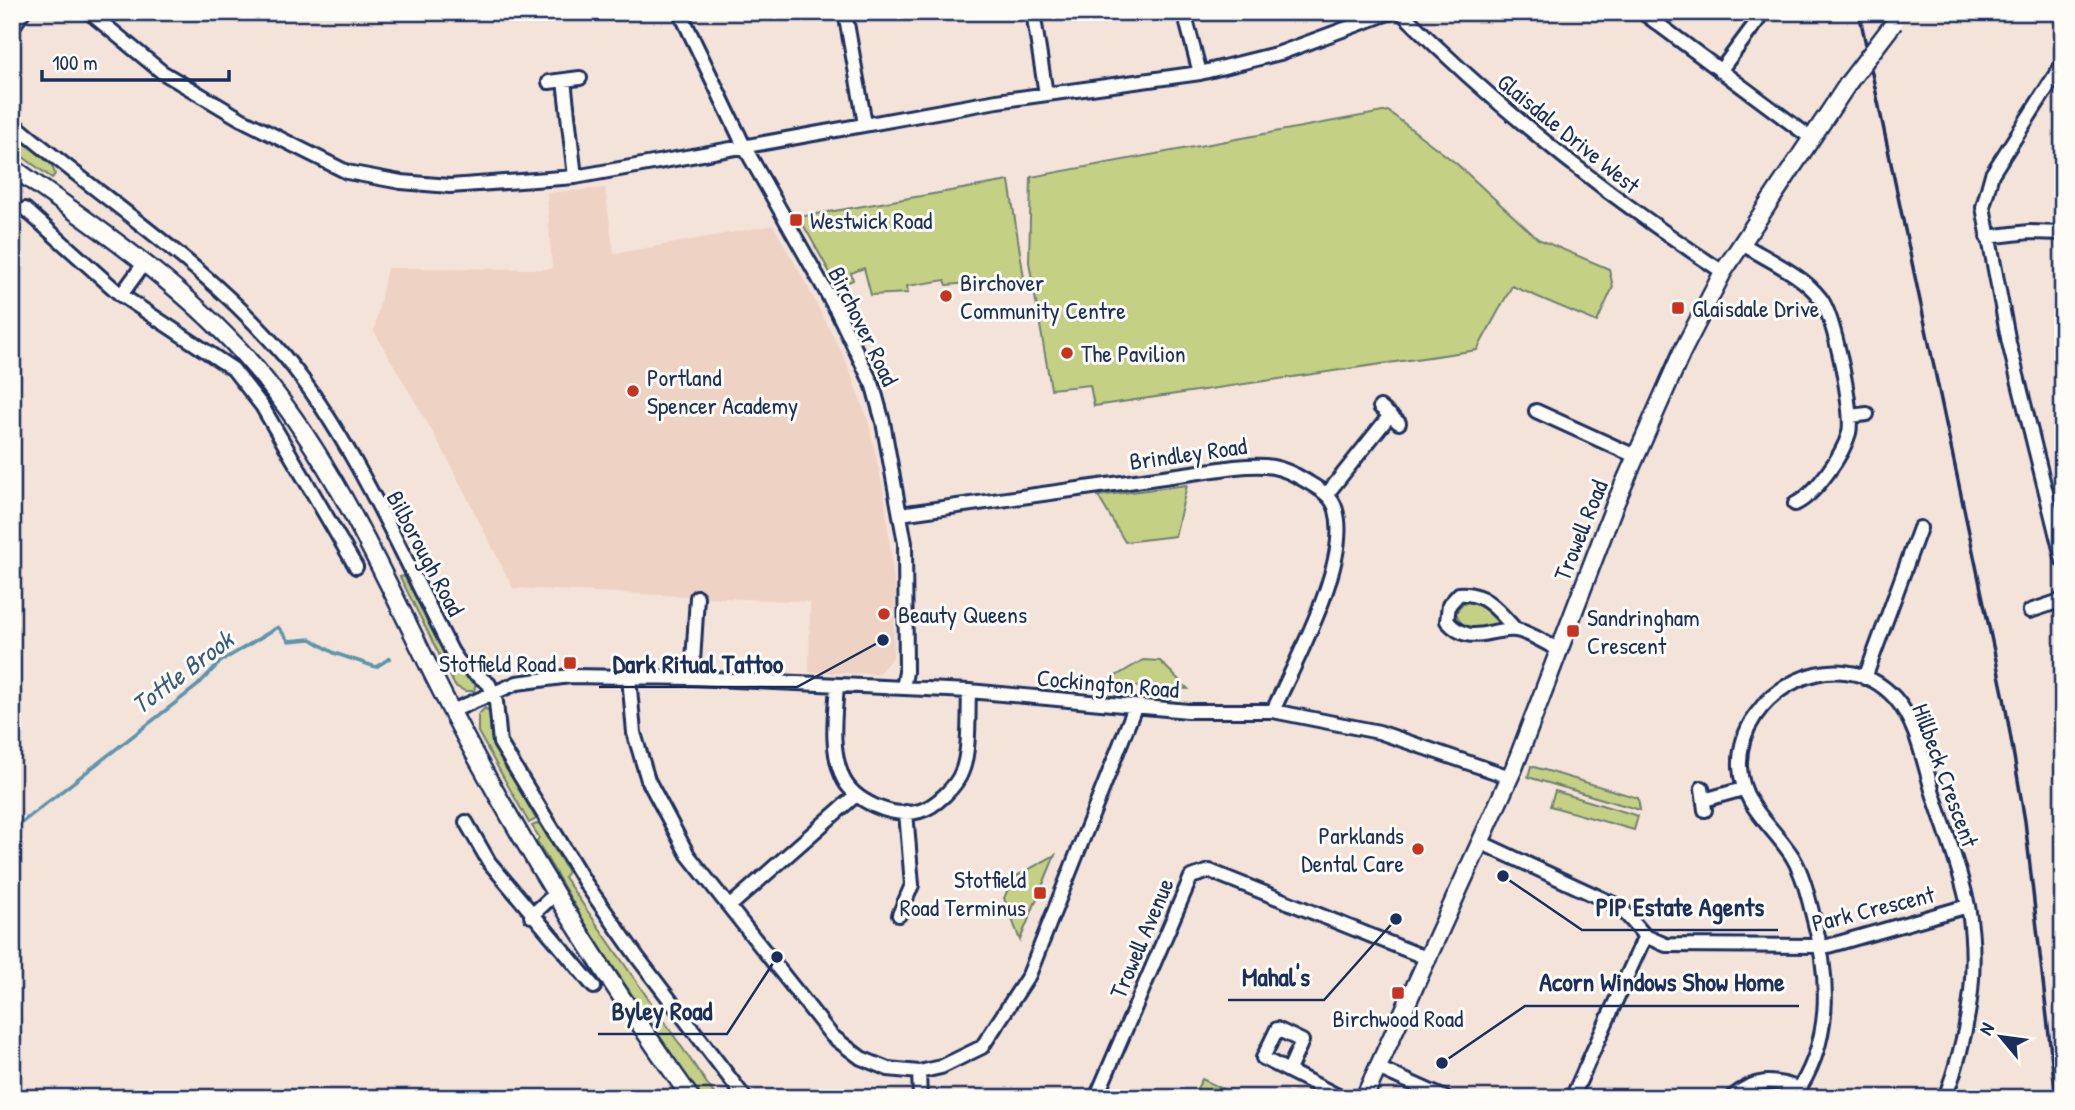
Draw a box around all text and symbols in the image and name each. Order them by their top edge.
scale bar [42,38,229,82]
text: 100 m [52,48,98,77]
street label: Glaisdale Drive West [1491,66,1648,201]
place label: Westwick Road [810,204,932,236]
marker: Westwick Road [788,212,804,228]
street label: Birchover Road [821,261,907,391]
place label: Birchover Community Centre [960,266,1126,326]
marker: Birchover Community Centre [938,288,954,304]
place label: Glaisdale Drive [1692,292,1820,324]
marker: Glaisdale Drive [1670,300,1686,316]
place label: The Pavilion [1081,337,1186,369]
marker: The Pavilion [1059,345,1075,361]
place label: Portland Spencer Academy [647,361,798,421]
marker: Portland Spencer Academy [625,383,641,399]
street label: Brindley Road [1127,429,1249,477]
street label: Trowell Road [1545,475,1615,585]
street label: Bilborough Road [380,485,472,621]
place label: Beauty Queens [898,598,1027,630]
place label: Sandringham Crescent [1587,601,1700,661]
marker: Beauty Queens [876,606,892,622]
water label: Tottle Brook [124,621,242,722]
marker: Sandringham Crescent [1565,623,1581,639]
callout: Dark Ritual Tattoo [599,640,797,687]
text: Dark Ritual Tattoo [613,646,784,681]
place label: Stotfield Road [439,647,556,679]
marker: Stotfield Road [562,655,578,671]
street label: Cockington Road [1036,661,1180,705]
street label: Hillbeck Crescent [1905,699,1987,852]
place label: Parklands Dental Care [1301,819,1404,879]
marker: Parklands Dental Care [1410,841,1426,857]
place label: Stotfield Road Terminus [900,863,1026,923]
street label: Trowell Avenue [1101,873,1181,1003]
street label: Park Crescent [1809,877,1938,939]
callout: PIP Estate Agents [1582,883,1778,930]
marker: Stotfield Road Terminus [1032,885,1048,901]
text: PIP Estate Agents [1596,889,1764,925]
callout: Mahal's [1228,953,1324,1000]
text: Mahal's [1242,959,1310,994]
callout: Acorn Windows Show Home [1525,959,1799,1006]
text: Acorn Windows Show Home [1539,964,1785,999]
marker: Birchwood Road [1390,985,1406,1001]
callout: Byley Road [598,987,727,1034]
text: Byley Road [611,993,713,1029]
place label: Birchwood Road [1333,1002,1463,1034]
north arrow [1966,1002,2036,1072]
text: N [1972,1018,2000,1039]

